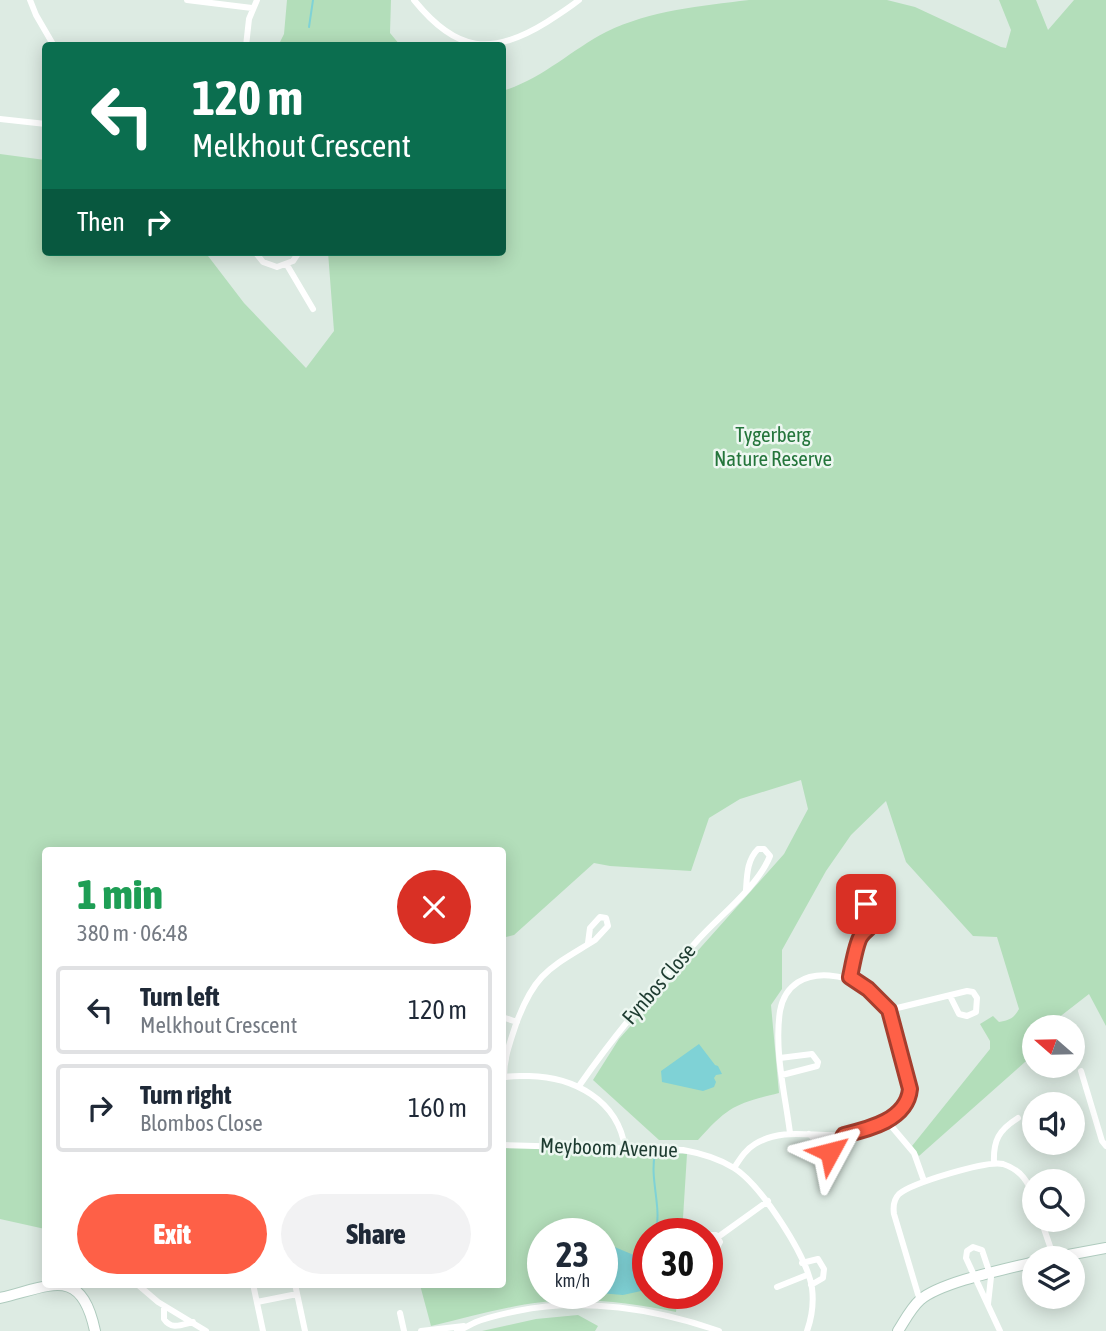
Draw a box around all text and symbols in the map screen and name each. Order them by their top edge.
text: 120 m [192,69,303,125]
icon: left [77,70,168,161]
text: Melkhout Crescent [192,127,411,164]
icon: right [139,203,177,241]
text: Then [77,207,125,237]
park label: Tygerberg Nature Reserve [714,422,832,470]
text: 1 min [77,870,163,918]
button: close [397,870,471,944]
pin [836,874,896,934]
icon: arrive [847,885,885,923]
text: 380 m · 06:48 [77,920,188,946]
street label: Fynbos Close [617,938,700,1029]
text: Turn left [140,982,220,1012]
icon: left [81,991,119,1029]
text: 120 m [408,995,467,1025]
text: Melkhout Crescent [140,1012,297,1038]
north arrow [1022,1015,1085,1078]
map controls [1022,1015,1085,1309]
text: Turn right [140,1080,231,1110]
icon: right [81,1089,119,1127]
button: sound [1022,1092,1085,1155]
text: 160 m [408,1093,467,1123]
text: Blombos Close [140,1110,263,1136]
position arrow [793,1115,867,1189]
street label: Meyboom Avenue [540,1133,678,1161]
button: search [1022,1169,1085,1232]
button: Exit [77,1194,267,1274]
button: Share [281,1194,471,1274]
speed limit sign: 30 [632,1218,723,1309]
text: 23 [556,1234,589,1274]
button: layers [1022,1246,1085,1309]
text: km/h [555,1270,590,1291]

